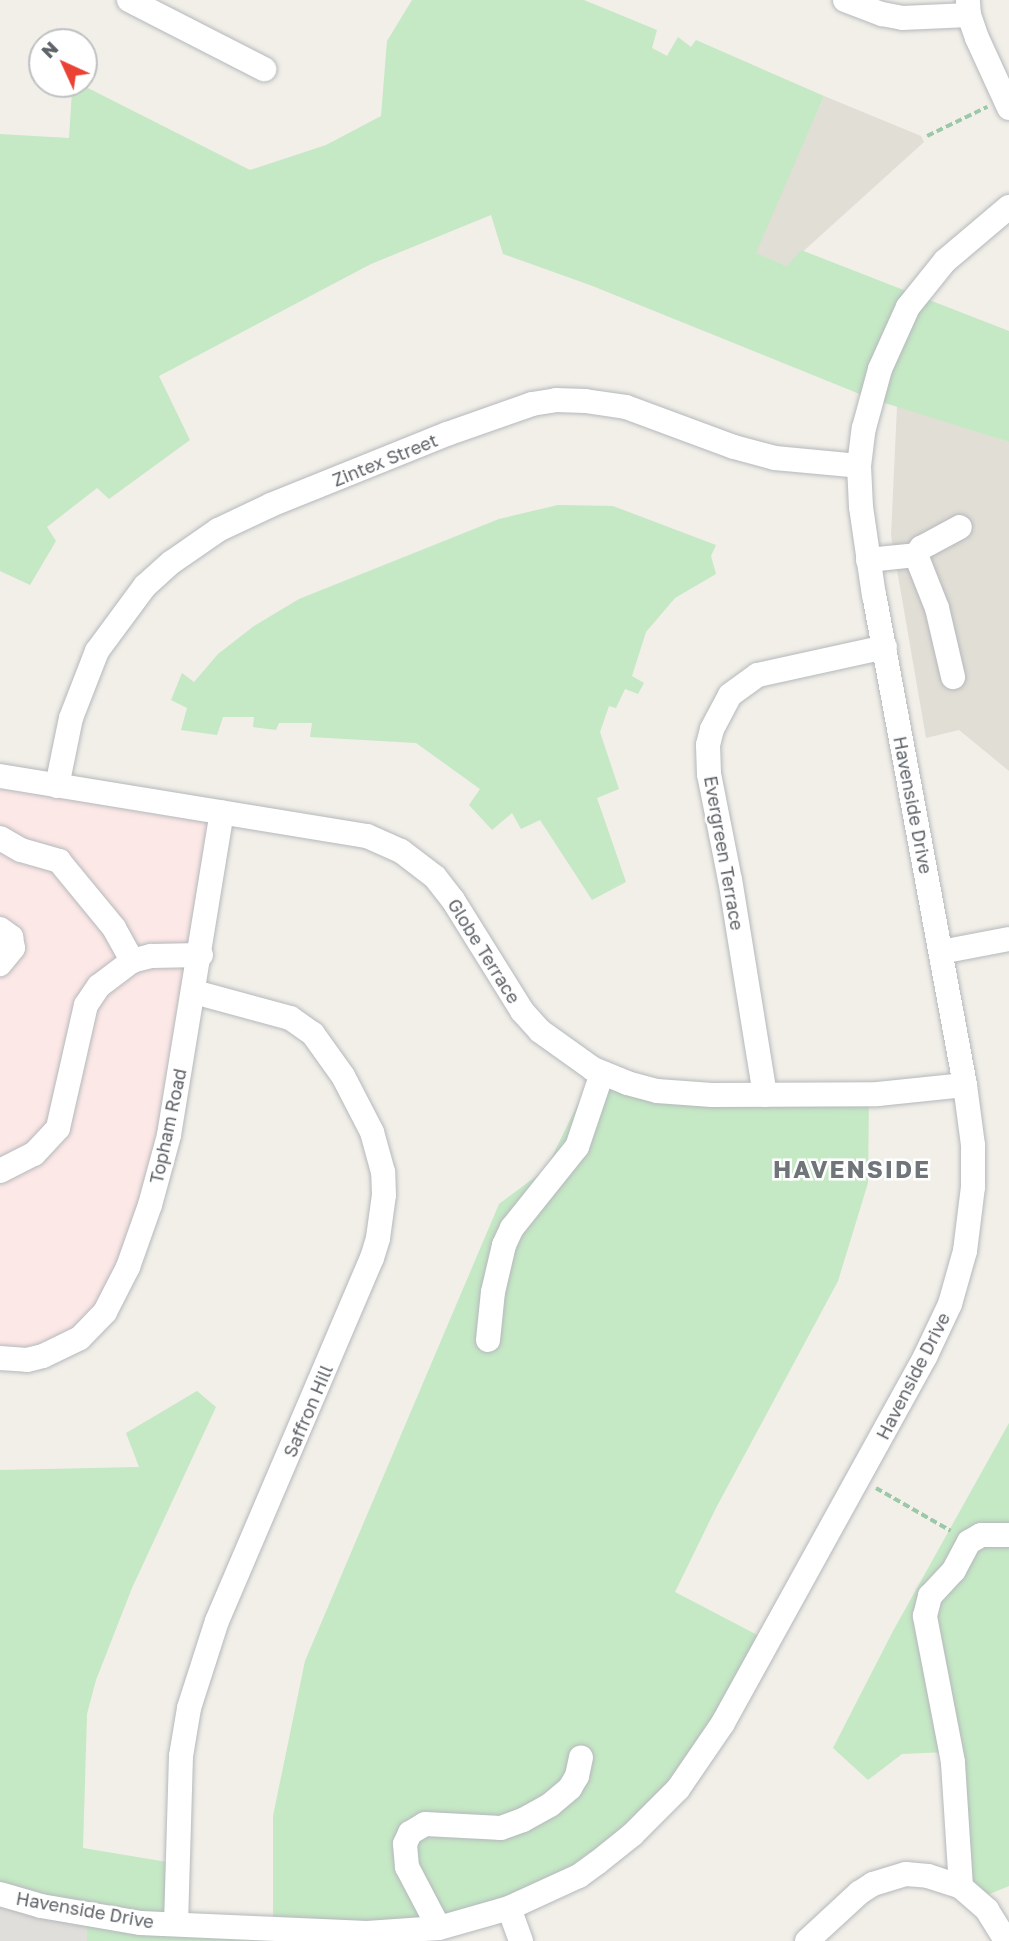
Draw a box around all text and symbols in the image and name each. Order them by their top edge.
north arrow [28,28,98,98]
text: N [36,36,62,62]
street label: Zintex Street [329,429,441,491]
street label: Havenside Drive [889,734,937,876]
street label: Evergreen Terrace [700,774,748,932]
street label: Globe Terrace [443,895,525,1007]
street label: Topham Road [145,1066,191,1186]
district label: HAVENSIDE [774,1155,930,1183]
street label: Havenside Drive [872,1309,954,1443]
street label: Saffron Hill [279,1362,337,1460]
street label: Havenside Drive [14,1887,156,1933]

